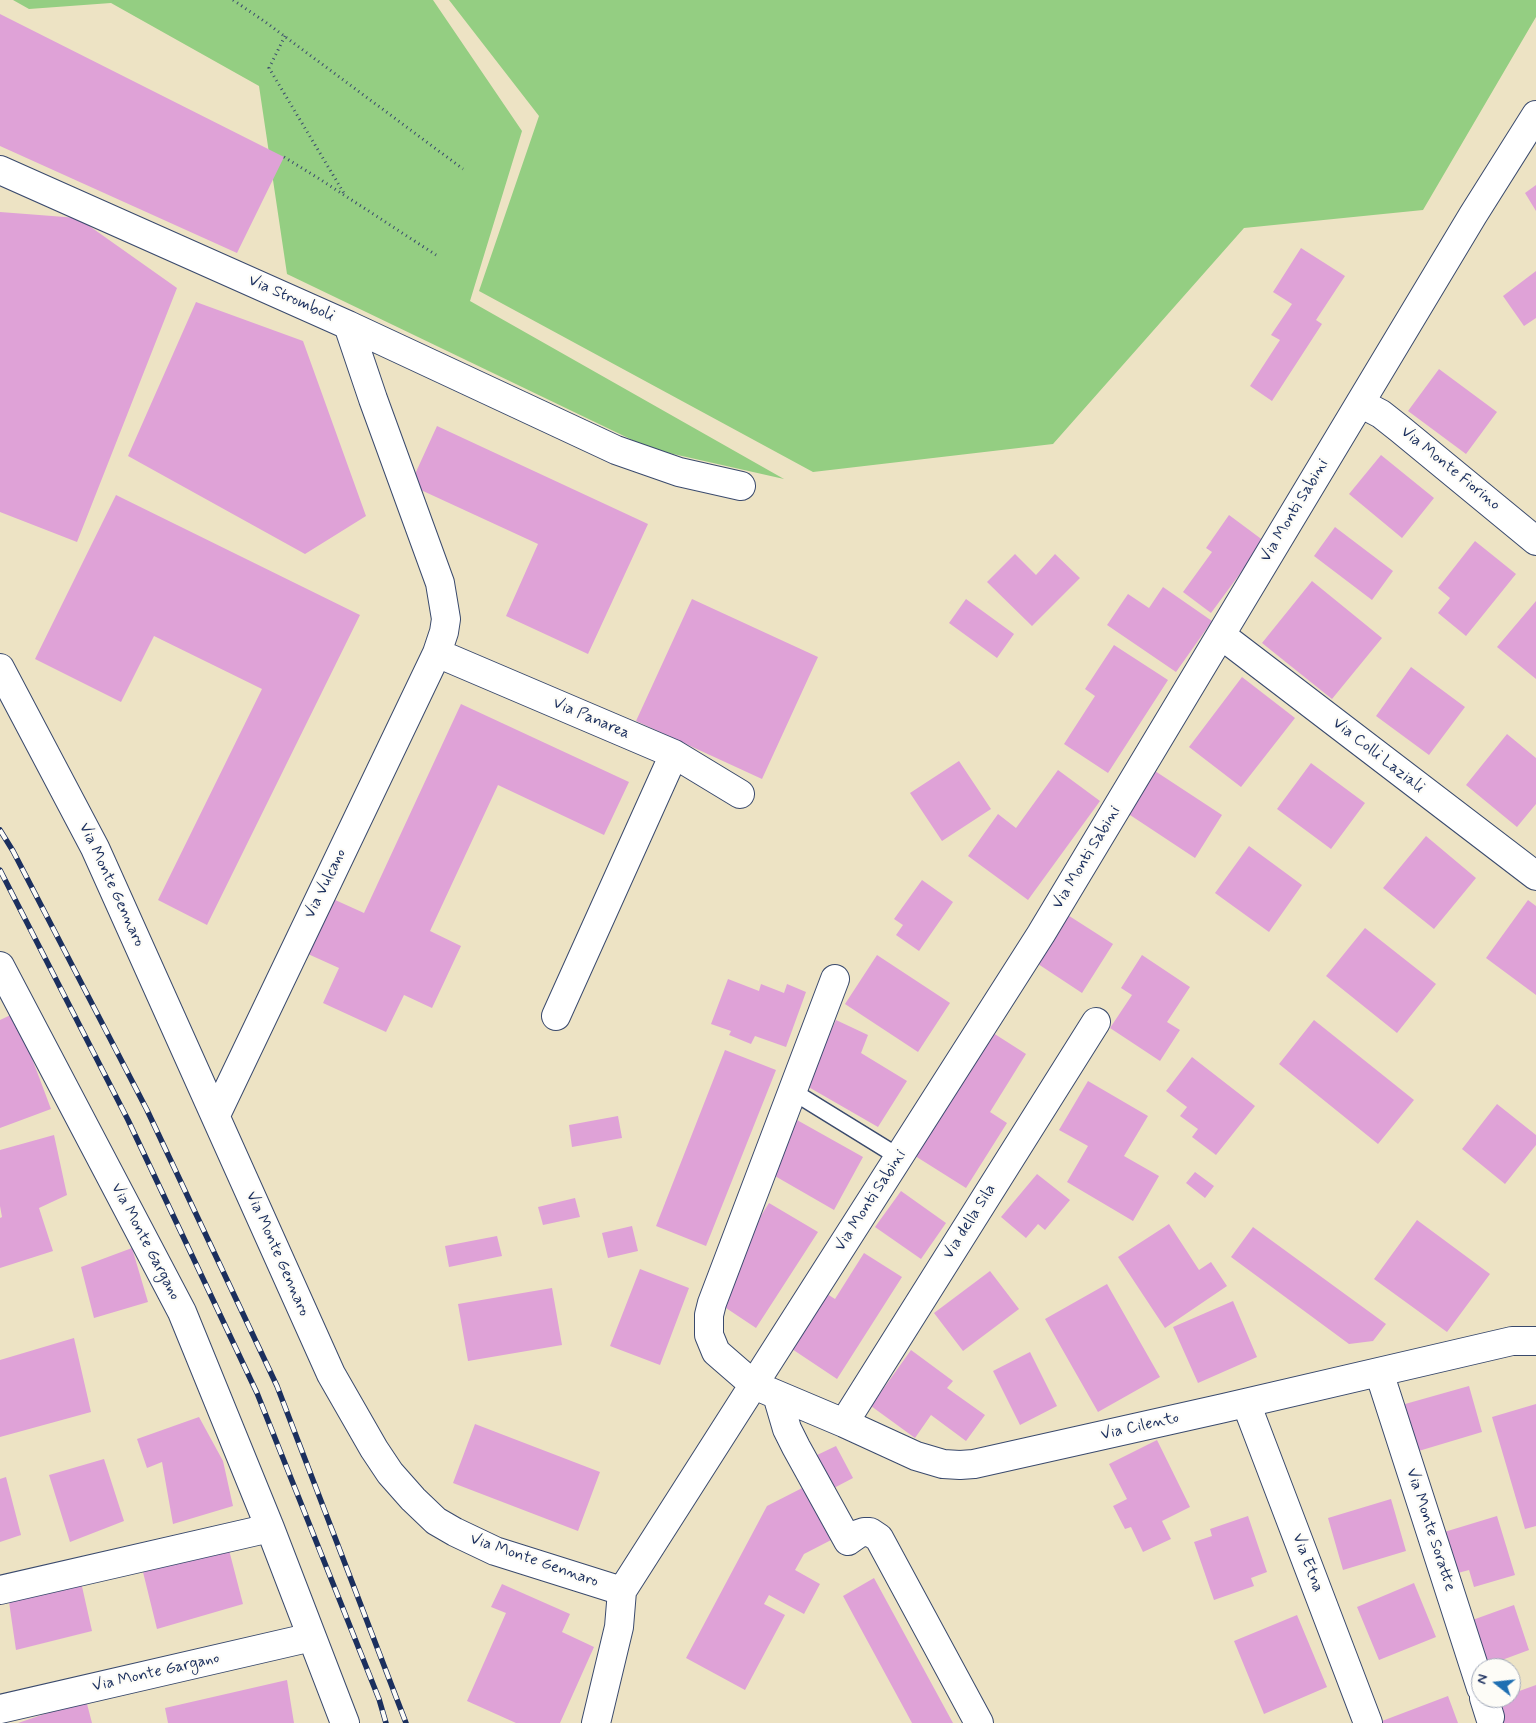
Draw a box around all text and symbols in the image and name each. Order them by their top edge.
street label: Via Stromboli [245,272,337,326]
street label: Via Monte Fiorino [1396,423,1504,515]
street label: Via Monti Sabini [1257,456,1333,566]
street label: Via Panarea [550,694,632,744]
street label: Via Colli Laziali [1328,714,1428,798]
street label: Via Monti Sabini [1049,803,1125,913]
street label: Via Monte Gennaro [74,820,148,950]
street label: Via Vulcano [301,846,351,922]
street label: Via Monti Sabini [831,1147,911,1255]
street label: Via Monte Gargano [106,1180,184,1304]
street label: Via della Sila [939,1181,1001,1263]
street label: Via Monte Gennaro [241,1189,313,1319]
street label: Via Cilento [1099,1409,1181,1445]
street label: Via Monte Soratte [1401,1466,1459,1594]
street label: Via Monte Gennaro [467,1530,601,1592]
street label: Via Etna [1287,1531,1327,1595]
street label: Via Monte Gargano [91,1649,221,1697]
north arrow [1471,1658,1521,1708]
text: N [1473,1672,1492,1686]

